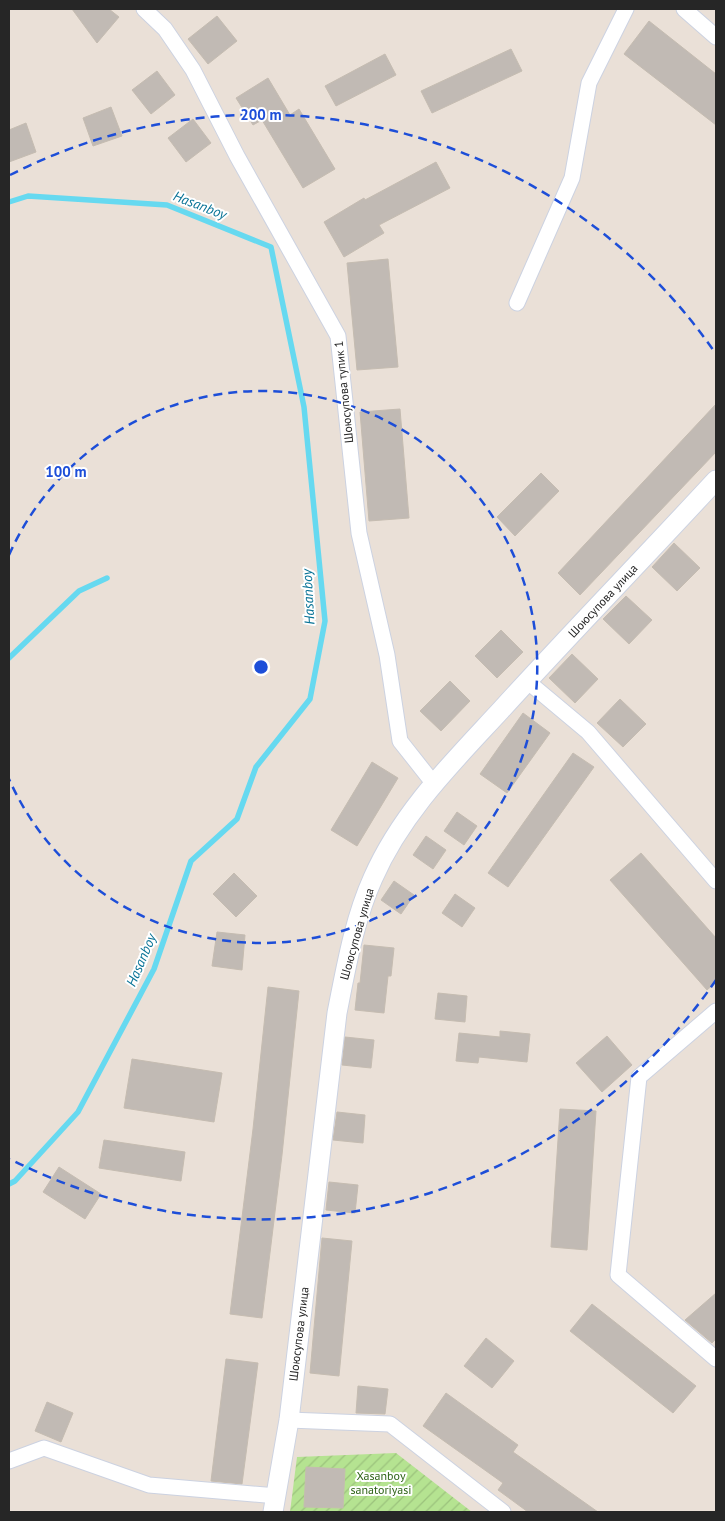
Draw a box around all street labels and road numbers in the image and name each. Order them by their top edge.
street label: Шоюсупова тупик 1 [331,340,356,444]
street label: Шоюсупова улица [565,561,641,641]
street label: Шоюсупова улица [336,886,377,982]
street label: Шоюсупова улица [285,1286,312,1382]

